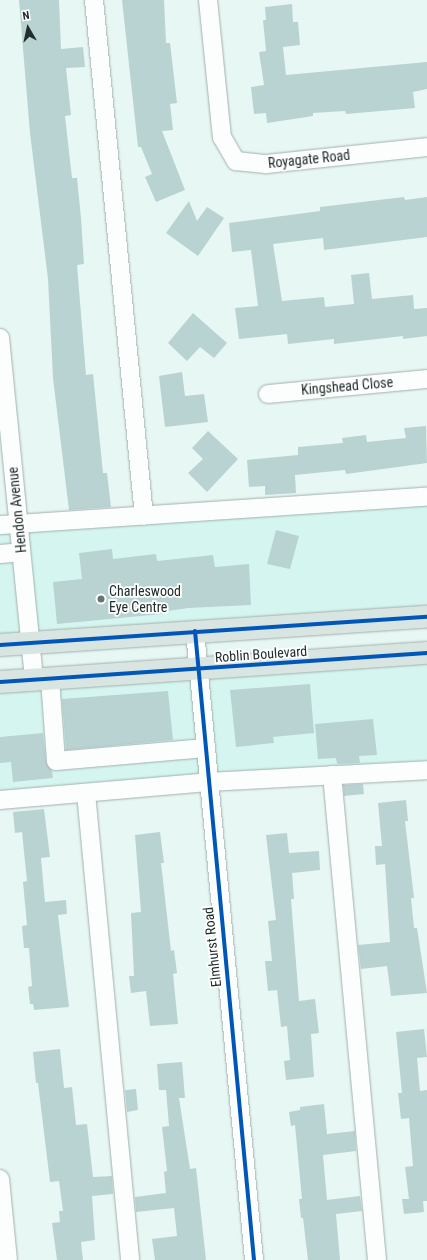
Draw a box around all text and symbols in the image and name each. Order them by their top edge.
north arrow [8,8,48,48]
text: N [22,9,30,23]
street label: Royagate Road [267,146,351,172]
street label: Kingshead Close [300,374,394,398]
street label: Hendon Avenue [4,466,30,554]
place label: Charleswood Eye Centre [109,583,181,616]
marker: Charleswood Eye Centre [96,594,106,604]
street label: Roblin Boulevard [214,642,308,666]
street label: Elmhurst Road [199,906,225,988]

